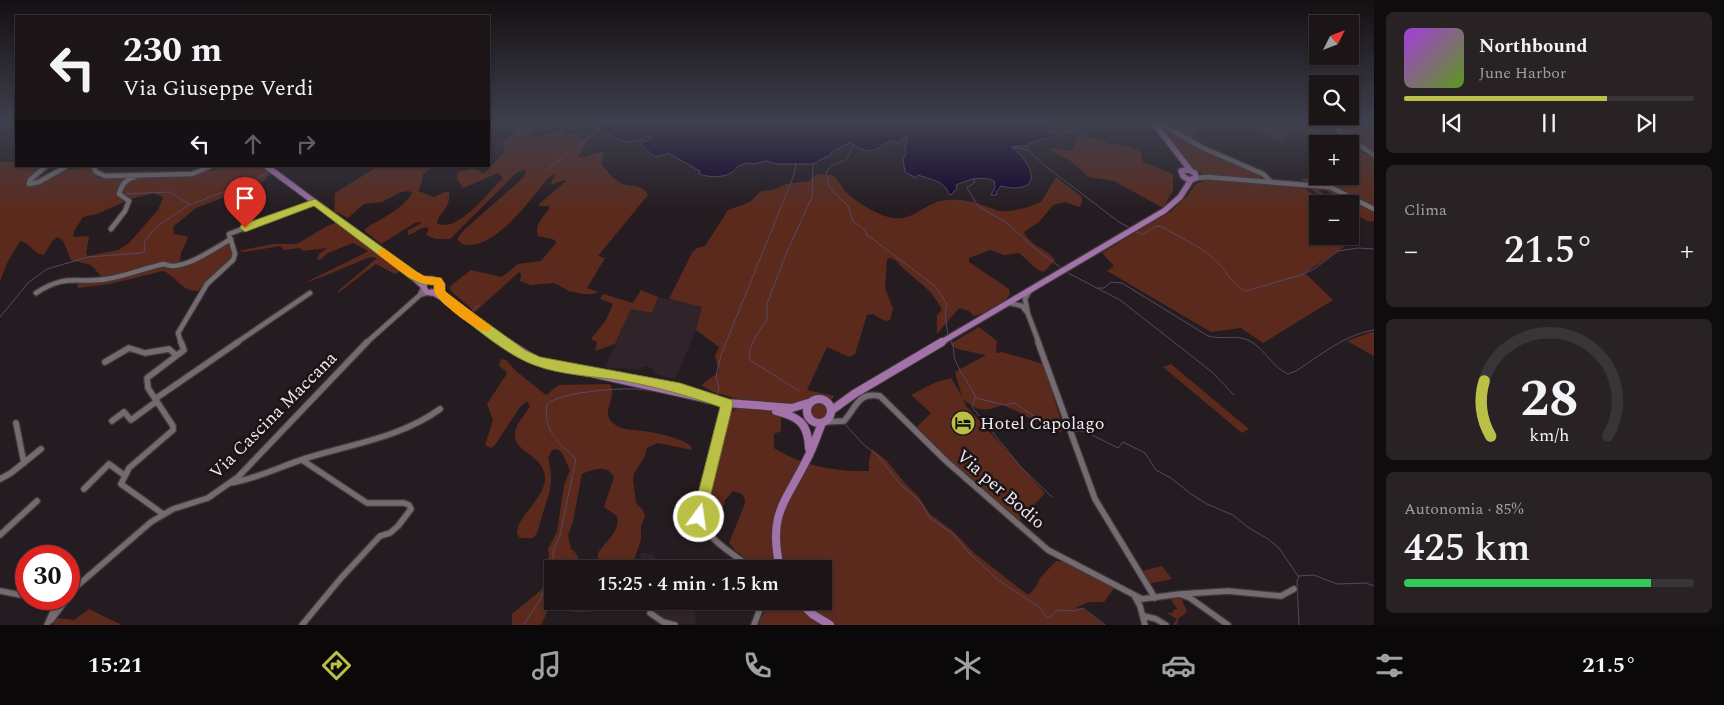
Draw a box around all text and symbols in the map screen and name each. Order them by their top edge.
north arrow [1309,15,1359,65]
map controls [1309,15,1359,245]
text: 230 m [123,24,222,77]
text: Northbound [1479,32,1588,61]
icon: left [40,35,105,100]
text: June Harbor [1479,61,1566,85]
text: Via Giuseppe Verdi [123,72,314,105]
button: search [1309,75,1359,125]
icon: previous [1438,109,1466,137]
icon: pause [1535,109,1563,137]
icon: next [1632,109,1660,137]
icon: left [186,130,214,158]
icon: ahead [239,130,267,158]
icon: right [292,130,320,158]
button: + [1309,135,1359,185]
pin [224,177,266,228]
icon: arrive [231,184,259,212]
button: − [1309,195,1359,245]
text: Clima [1404,198,1447,222]
text: 21.5° [1504,222,1594,280]
text: − [1404,230,1418,273]
text: + [1680,230,1694,273]
street label: Via Cascina Maccana [203,345,344,485]
text: 28 [1520,360,1578,439]
hotel icon: Hotel Capolago [950,410,976,436]
place label: Hotel Capolago [980,410,1104,437]
text: km/h [1529,422,1569,449]
street label: Via per Bodio [950,443,1051,536]
position arrow [672,490,724,542]
text: Autonomia · 85% [1404,497,1523,521]
text: 425 km [1404,520,1530,578]
speed limit sign: 30 [15,545,80,610]
text: 15:25 · 4 min · 1.5 km [597,570,779,599]
icon: directions [319,648,354,683]
icon: music [529,648,564,683]
icon: phone [740,648,775,683]
icon: climate [950,648,985,683]
icon: car [1161,648,1196,683]
icon: filters [1372,648,1407,683]
text: 15:21 [88,649,143,682]
text: 21.5° [1582,649,1636,682]

